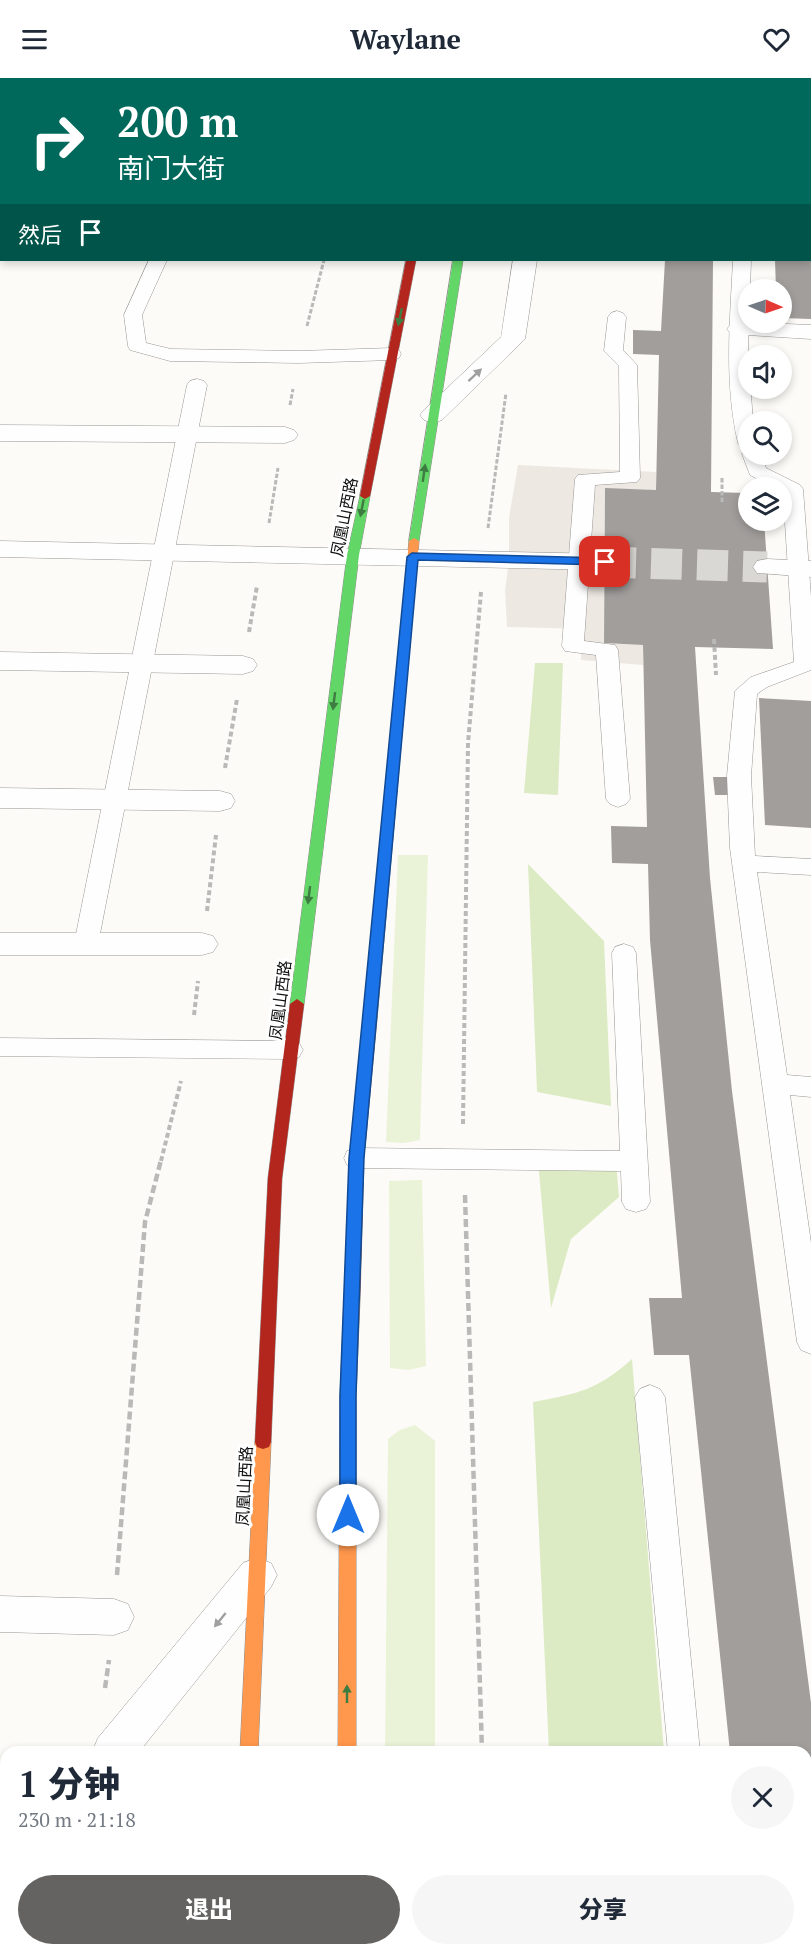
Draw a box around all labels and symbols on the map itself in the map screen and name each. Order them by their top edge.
north arrow [738,279,792,333]
one-way arrow [395,308,404,327]
one-way arrow [468,368,483,382]
one-way arrow [420,463,429,482]
street label: 凤凰山西路 [326,476,362,558]
one-way arrow [357,499,366,518]
pin [579,536,630,587]
one-way arrow [330,692,339,711]
one-way arrow [305,885,314,904]
street label: 凤凰山西路 [264,959,296,1041]
street label: 凤凰山西路 [231,1445,257,1527]
position arrow [316,1483,380,1547]
one-way arrow [214,1612,227,1627]
one-way arrow [342,1684,352,1703]

